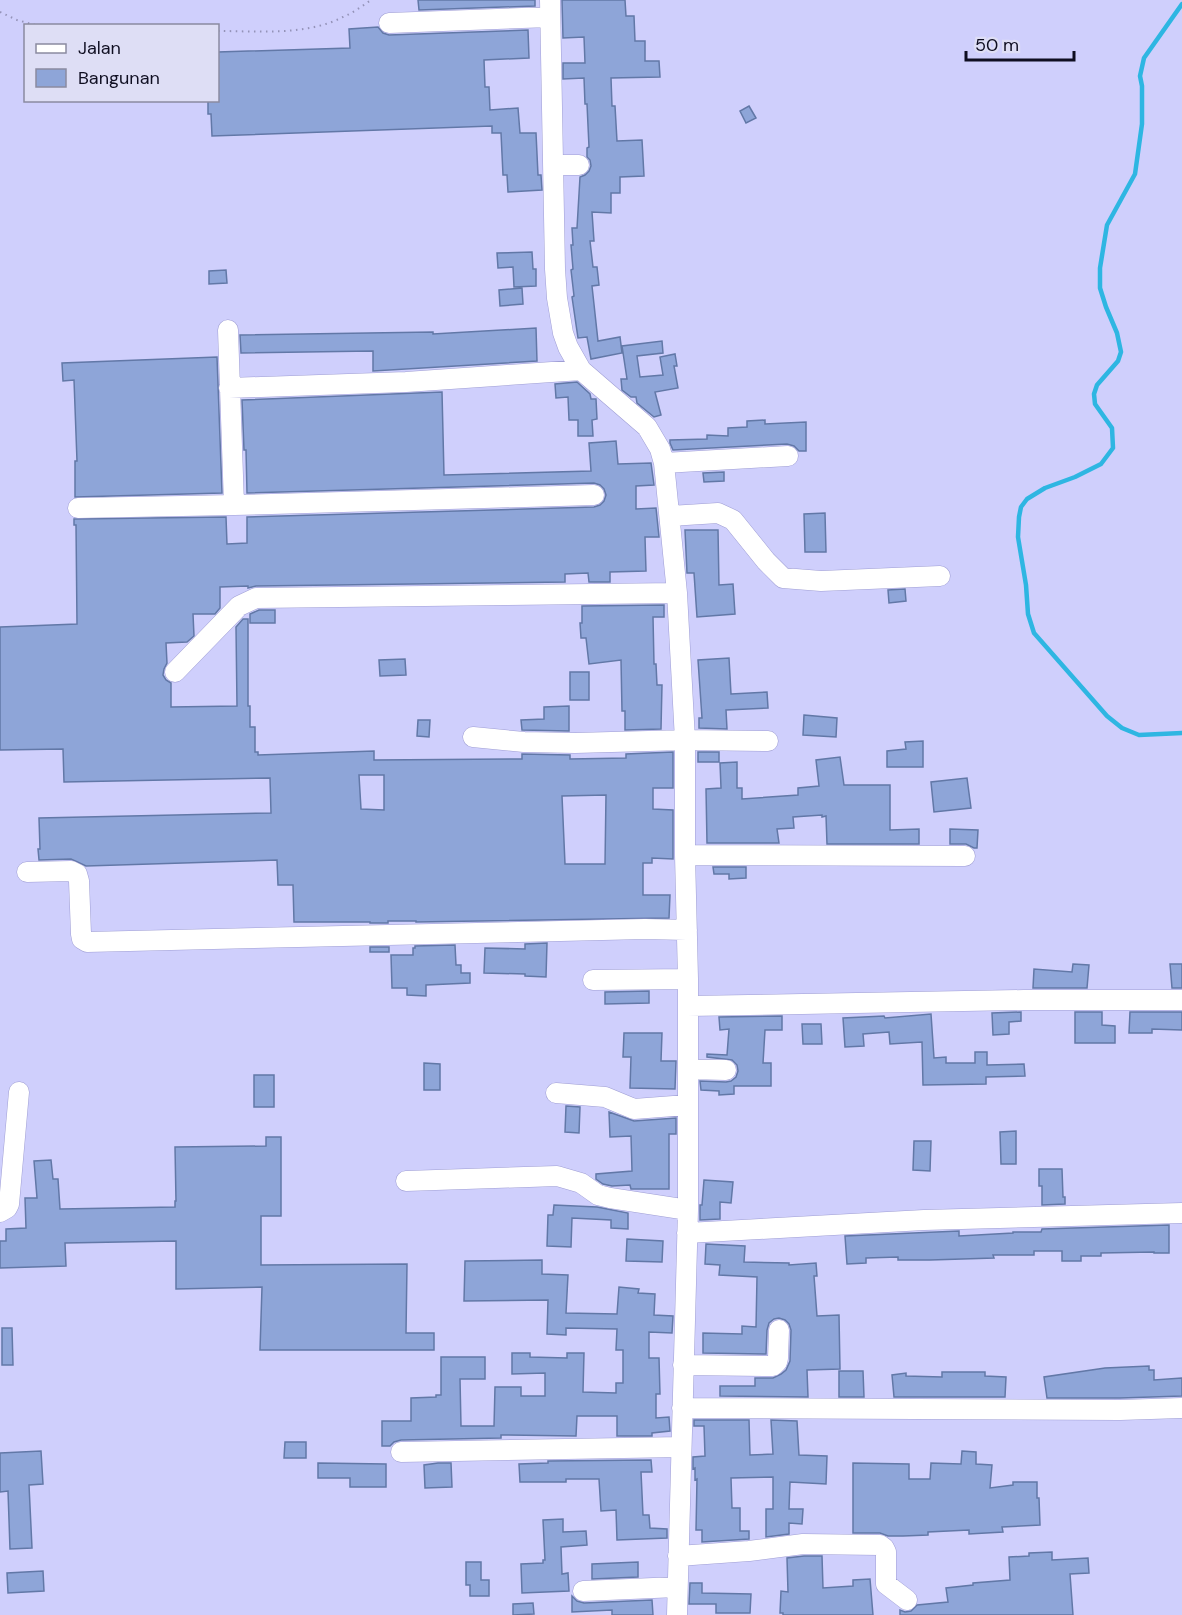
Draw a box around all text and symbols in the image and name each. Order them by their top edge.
legend [24,24,219,102]
scale bar [966,24,1074,62]
text: 50 m [975,33,1019,57]
text: Jalan [78,36,121,60]
text: Bangunan [78,66,160,90]

